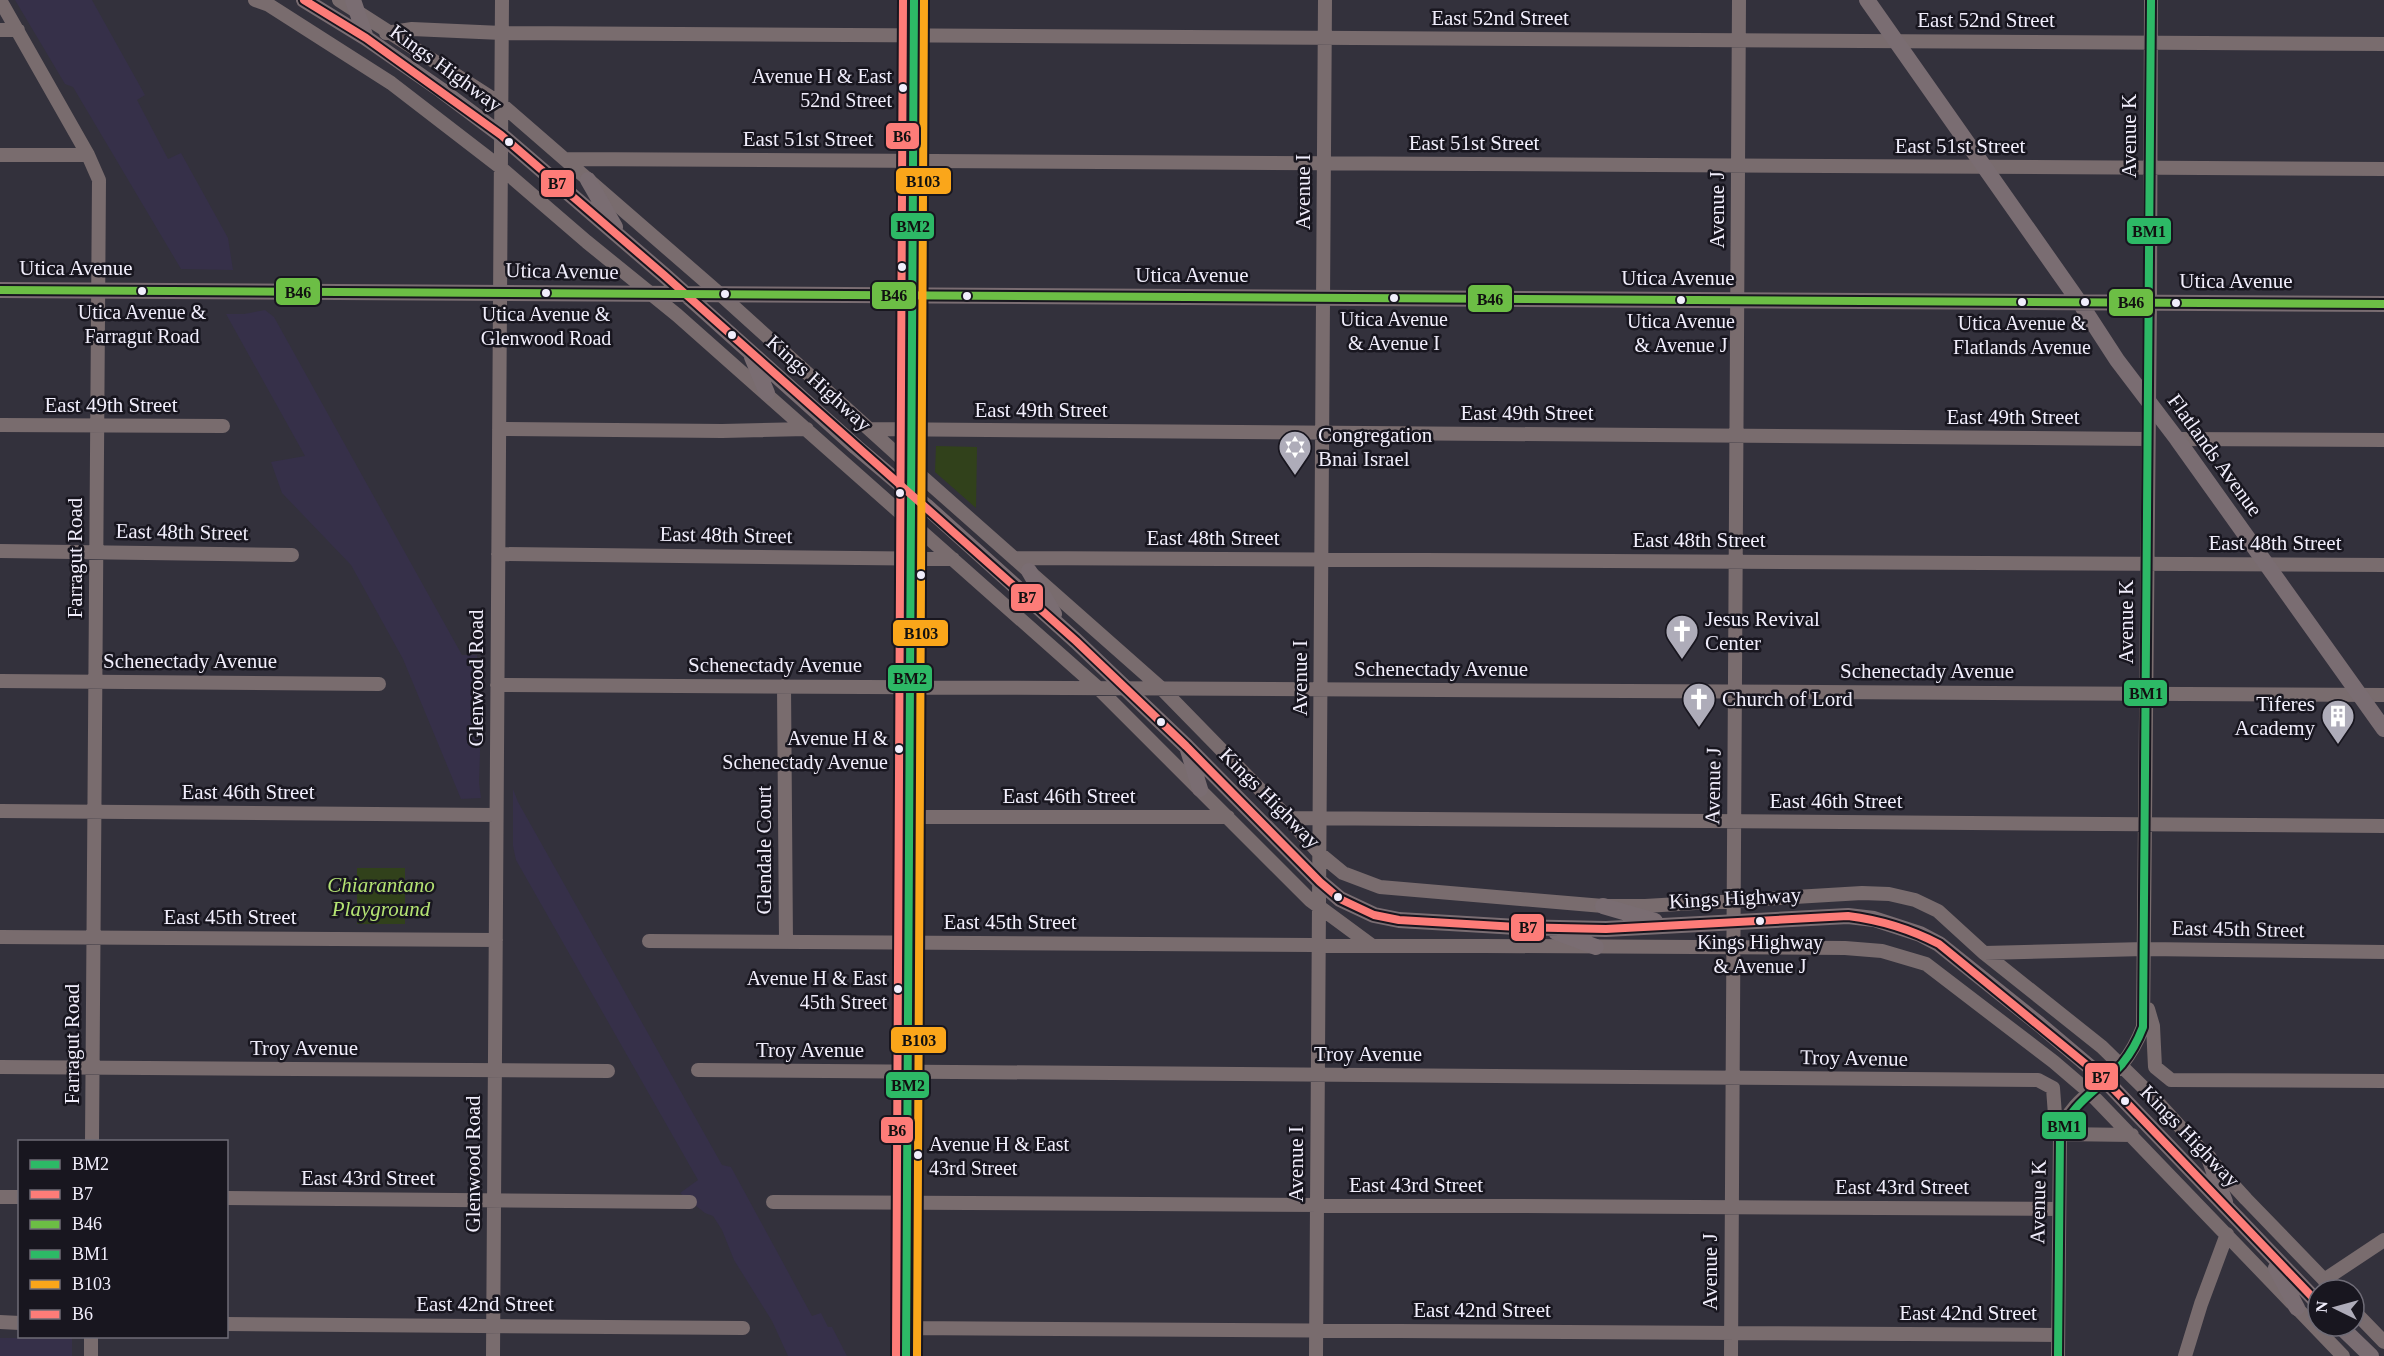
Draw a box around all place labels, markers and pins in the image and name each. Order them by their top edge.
place label: Avenue H & East 52nd Street [752,65,892,111]
marker: Avenue H & East 52nd Street [897,82,909,94]
unlabelled marker [503,136,515,148]
unlabelled marker [896,261,908,273]
marker: Utica Avenue & Farragut Road [136,285,148,297]
marker: Utica Avenue & Glenwood Road [540,287,552,299]
unlabelled marker [719,288,731,300]
unlabelled marker [961,290,973,302]
marker: Utica Avenue & Avenue I [1388,292,1400,304]
marker: Utica Avenue & Avenue J [1675,294,1687,306]
marker: Utica Avenue & Flatlands Avenue [2016,296,2028,308]
unlabelled marker [2079,296,2091,308]
unlabelled marker [2170,297,2182,309]
place label: Utica Avenue & Farragut Road [78,301,207,348]
place label: Utica Avenue & Glenwood Road [481,303,611,349]
place label: Utica Avenue & Avenue I [1340,308,1448,354]
place label: Utica Avenue & Avenue J [1627,310,1735,356]
place label: Utica Avenue & Flatlands Avenue [1953,312,2091,358]
unlabelled marker [726,329,738,341]
place label: Congregation Bnai Israel [1318,423,1433,471]
synagogue icon: Congregation Bnai Israel [1277,429,1313,476]
unlabelled marker [894,487,906,499]
unlabelled marker [915,569,927,581]
place label: Jesus Revival Center [1705,607,1820,655]
church icon: Jesus Revival Center [1664,613,1700,660]
church icon: Church of Lord [1681,681,1717,728]
place label: Church of Lord [1722,687,1853,711]
place label: Tiferes Academy [2235,692,2315,740]
building icon: Tiferes Academy [2320,698,2356,745]
unlabelled marker [1155,716,1167,728]
place label: Avenue H & Schenectady Avenue [722,727,888,774]
marker: Avenue H & Schenectady Avenue [893,743,905,755]
unlabelled marker [1332,891,1344,903]
marker: Kings Highway & Avenue J [1754,915,1766,927]
place label: Kings Highway & Avenue J [1697,931,1823,977]
place label: Avenue H & East 45th Street [747,967,887,1013]
marker: Avenue H & East 45th Street [892,983,904,995]
unlabelled marker [2119,1095,2131,1107]
place label: Avenue H & East 43rd Street [929,1133,1070,1179]
marker: Avenue H & East 43rd Street [912,1149,924,1161]

